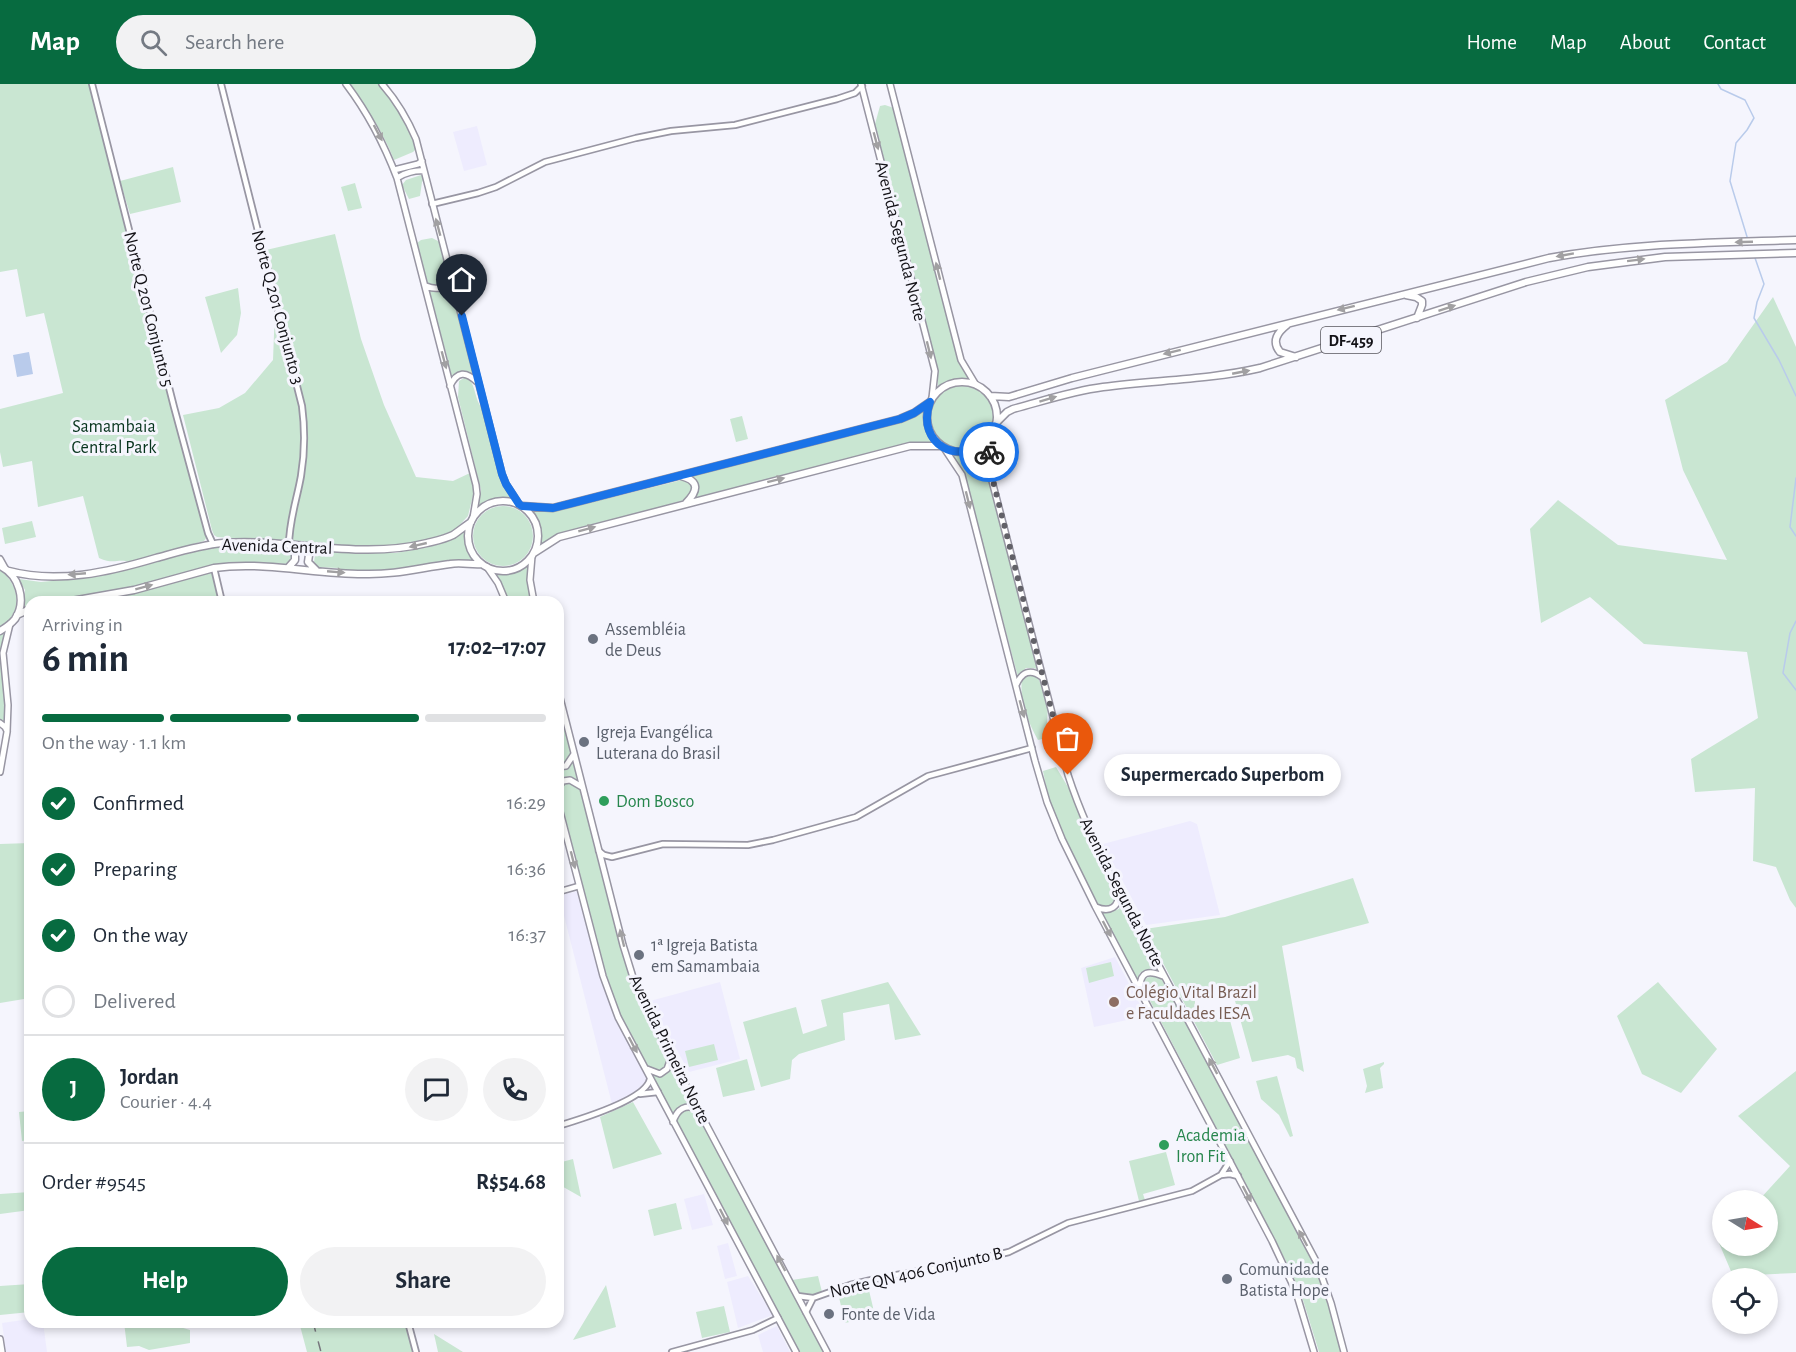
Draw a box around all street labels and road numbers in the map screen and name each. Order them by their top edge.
street label: Avenida Segunda Norte [871,159,929,323]
street label: Norte Q 201 Conjunto 3 [248,228,306,386]
street label: Norte Q 201 Conjunto 5 [120,230,176,389]
road number: DF-459 [1321,327,1381,353]
street label: Avenida Central [221,536,333,558]
street label: Avenida Segunda Norte [1076,815,1166,970]
street label: Avenida Primeira Norte [625,972,713,1127]
street label: Norte QN 406 Conjunto B [828,1244,1004,1302]

